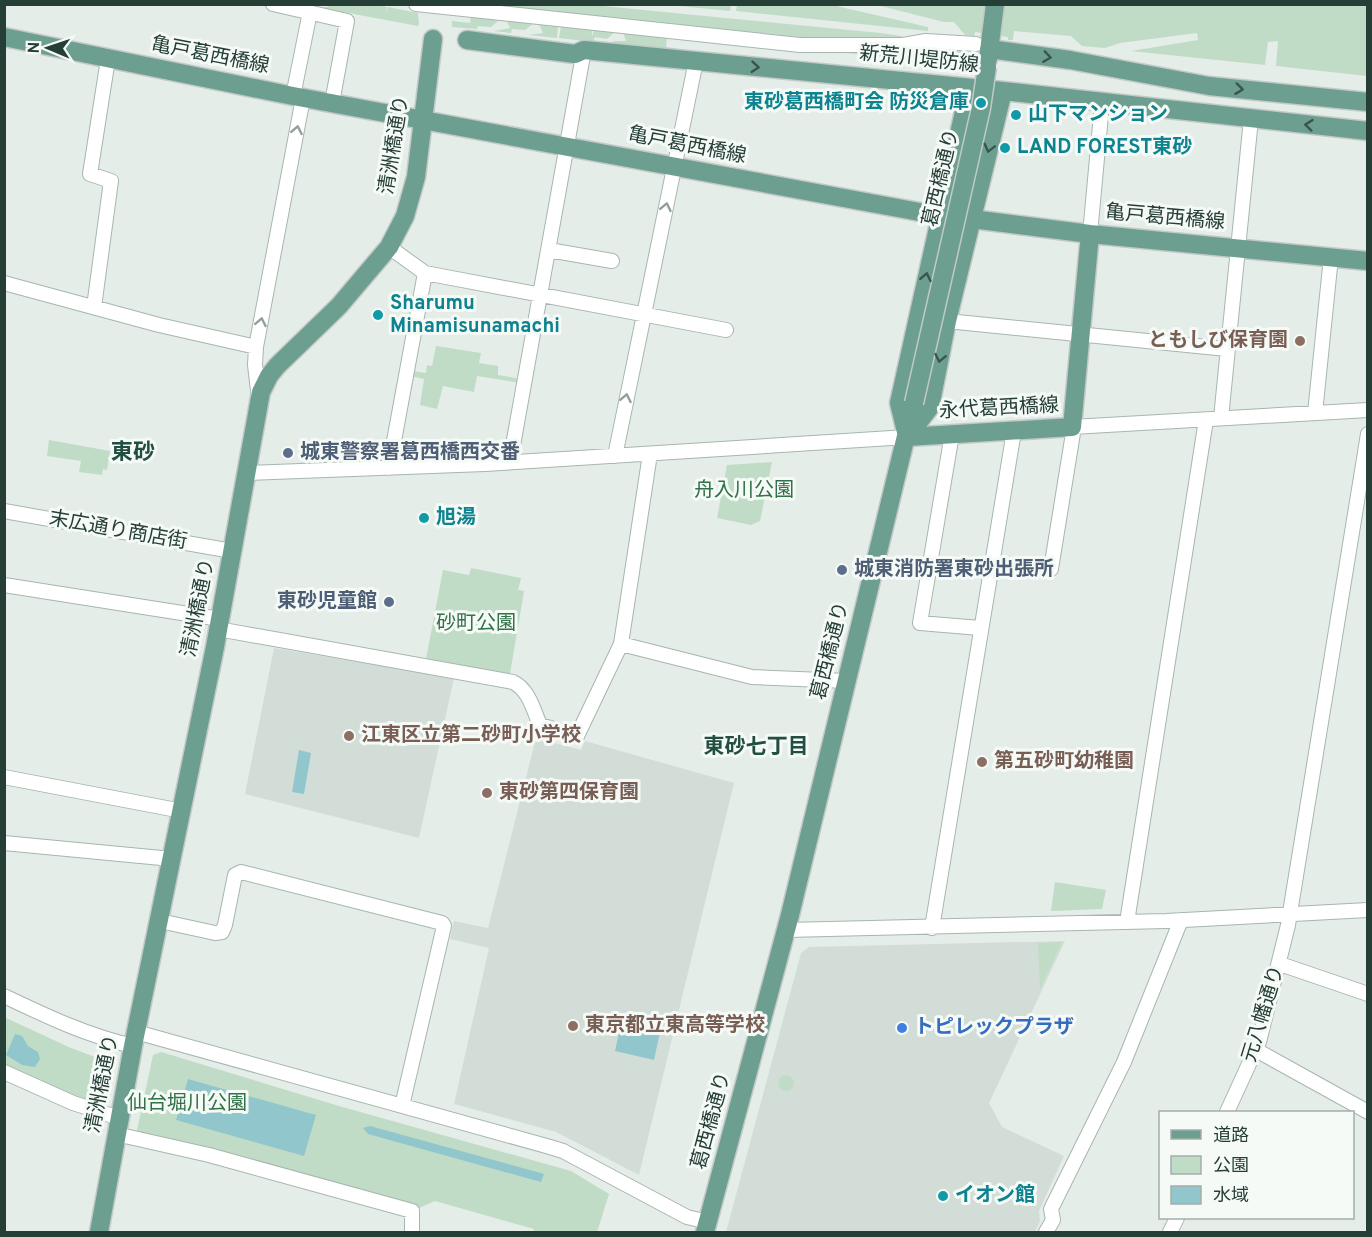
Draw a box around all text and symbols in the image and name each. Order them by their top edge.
north arrow [18,18,78,78]
street label: 亀戸葛西橋線 [149,32,271,80]
text: N [25,41,45,54]
street label: 新荒川堤防線 [858,41,980,79]
one-way arrow [1043,50,1052,62]
one-way arrow [750,60,759,73]
one-way arrow [1235,83,1244,95]
place label: 東砂葛西橋町会 防災倉庫 [744,90,969,116]
street label: 清洲橋通り [374,94,416,196]
marker: 東砂葛西橋町会 防災倉庫 [974,96,988,110]
place label: 山下マンション [1028,102,1168,128]
marker: 山下マンション [1009,108,1023,122]
one-way arrow [1305,119,1314,132]
street label: 亀戸葛西橋線 [626,122,748,170]
one-way arrow [290,126,303,136]
street label: 葛西橋通り [918,126,966,230]
place label: LAND FOREST東砂 [1017,135,1192,161]
marker: LAND FOREST東砂 [998,141,1012,155]
one-way arrow [983,143,996,153]
street label: 亀戸葛西橋線 [1104,200,1226,236]
one-way arrow [659,202,672,212]
one-way arrow [919,273,932,283]
place label: Sharumu Minamisunamachi [390,291,560,340]
marker: Sharumu Minamisunamachi [371,308,385,322]
one-way arrow [254,317,267,327]
place label: ともしび保育園 [1148,328,1288,354]
marker: ともしび保育園 [1293,334,1307,348]
one-way arrow [934,353,947,363]
one-way arrow [619,393,632,403]
street label: 永代葛西橋線 [938,393,1060,425]
district label: 東砂 [111,440,155,467]
place label: 城東警察署葛西橋西交番 [300,440,520,466]
marker: 城東警察署葛西橋西交番 [281,446,295,460]
park label: 舟入川公園 [694,478,794,504]
place label: 旭湯 [436,505,476,531]
street label: 末広通り商店街 [47,506,189,556]
marker: 旭湯 [417,511,431,525]
street label: 清洲橋通り [177,556,221,660]
place label: 城東消防署東砂出張所 [854,557,1054,583]
marker: 城東消防署東砂出張所 [835,563,849,577]
place label: 東砂児童館 [277,589,377,615]
marker: 東砂児童館 [382,595,396,609]
street label: 葛西橋通り [806,599,856,703]
park label: 砂町公園 [436,611,516,637]
place label: 江東区立第二砂町小学校 [361,723,581,749]
marker: 江東区立第二砂町小学校 [342,729,356,743]
district label: 東砂七丁目 [704,734,809,761]
place label: 第五砂町幼稚園 [994,749,1134,775]
marker: 第五砂町幼稚園 [975,755,989,769]
place label: 東砂第四保育園 [499,780,639,806]
marker: 東砂第四保育園 [480,786,494,800]
street label: 元八幡通り [1237,962,1291,1066]
place label: 東京都立東高等学校 [585,1013,765,1039]
place label: トピレックプラザ [914,1015,1074,1041]
marker: 東京都立東高等学校 [566,1019,580,1033]
marker: トピレックプラザ [895,1021,909,1035]
street label: 清洲橋通り [81,1032,125,1136]
street label: 葛西橋通り [687,1069,737,1173]
park label: 仙台堀川公園 [127,1091,247,1117]
legend [1159,1111,1354,1219]
text: 道路 [1213,1125,1249,1148]
text: 公園 [1213,1155,1249,1178]
place label: イオン館 [955,1183,1035,1209]
text: 水域 [1213,1185,1249,1208]
marker: イオン館 [936,1189,950,1203]

